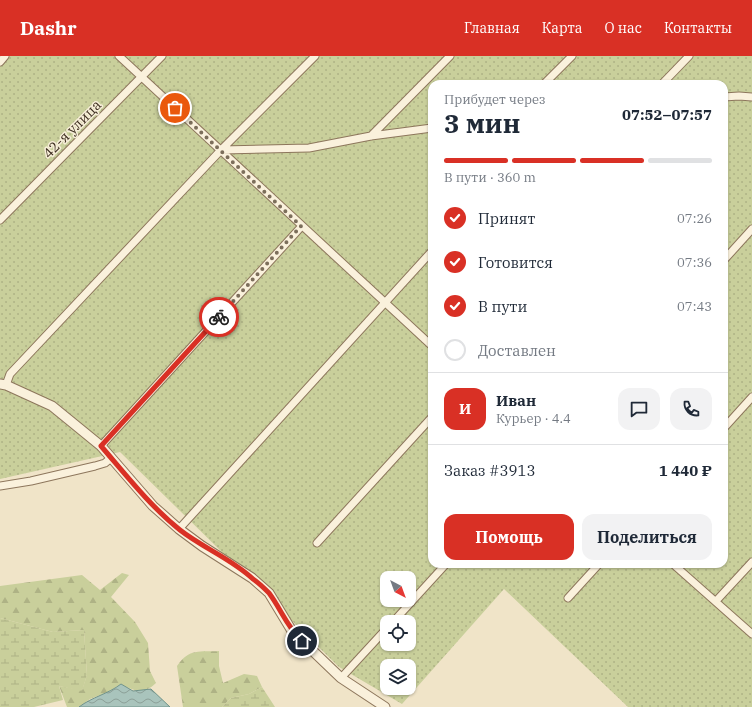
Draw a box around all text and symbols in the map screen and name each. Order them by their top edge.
text: Dashr [20,16,77,40]
text: Главная [464,19,520,37]
text: Карта [542,19,583,37]
text: О нас [605,19,642,37]
text: Контакты [664,19,732,37]
pin [158,91,192,125]
text: Прибудет через [444,91,546,108]
street label: 42-я улица [39,96,105,162]
icon: bag [164,97,186,119]
text: 07:52–07:57 [622,105,712,124]
text: 3 мин [444,106,520,140]
text: В пути · 360 m [444,169,536,186]
icon: check [444,207,466,229]
text: Принят [478,209,535,228]
text: 07:26 [677,210,712,227]
icon: check [444,251,466,273]
text: Готовится [478,253,553,272]
text: 07:36 [677,254,712,271]
icon: check [444,295,466,317]
courier [199,297,239,337]
text: В пути [478,297,527,316]
text: 07:43 [677,298,712,315]
icon: bike [208,306,230,328]
text: Доставлен [478,341,556,360]
button: chat [618,388,660,430]
button: phone [670,388,712,430]
text: Иван [496,391,536,410]
text: И [459,399,471,418]
text: Курьер · 4.4 [496,410,571,427]
text: Заказ #3913 [444,461,536,480]
text: 1 440 ₽ [659,461,712,480]
button: Помощь [444,514,574,560]
button: Поделиться [582,514,712,560]
north arrow [380,571,416,607]
map controls [380,571,416,695]
button: locate [380,615,416,651]
pin [285,624,319,658]
icon: home [291,630,313,652]
button: layers [380,659,416,695]

